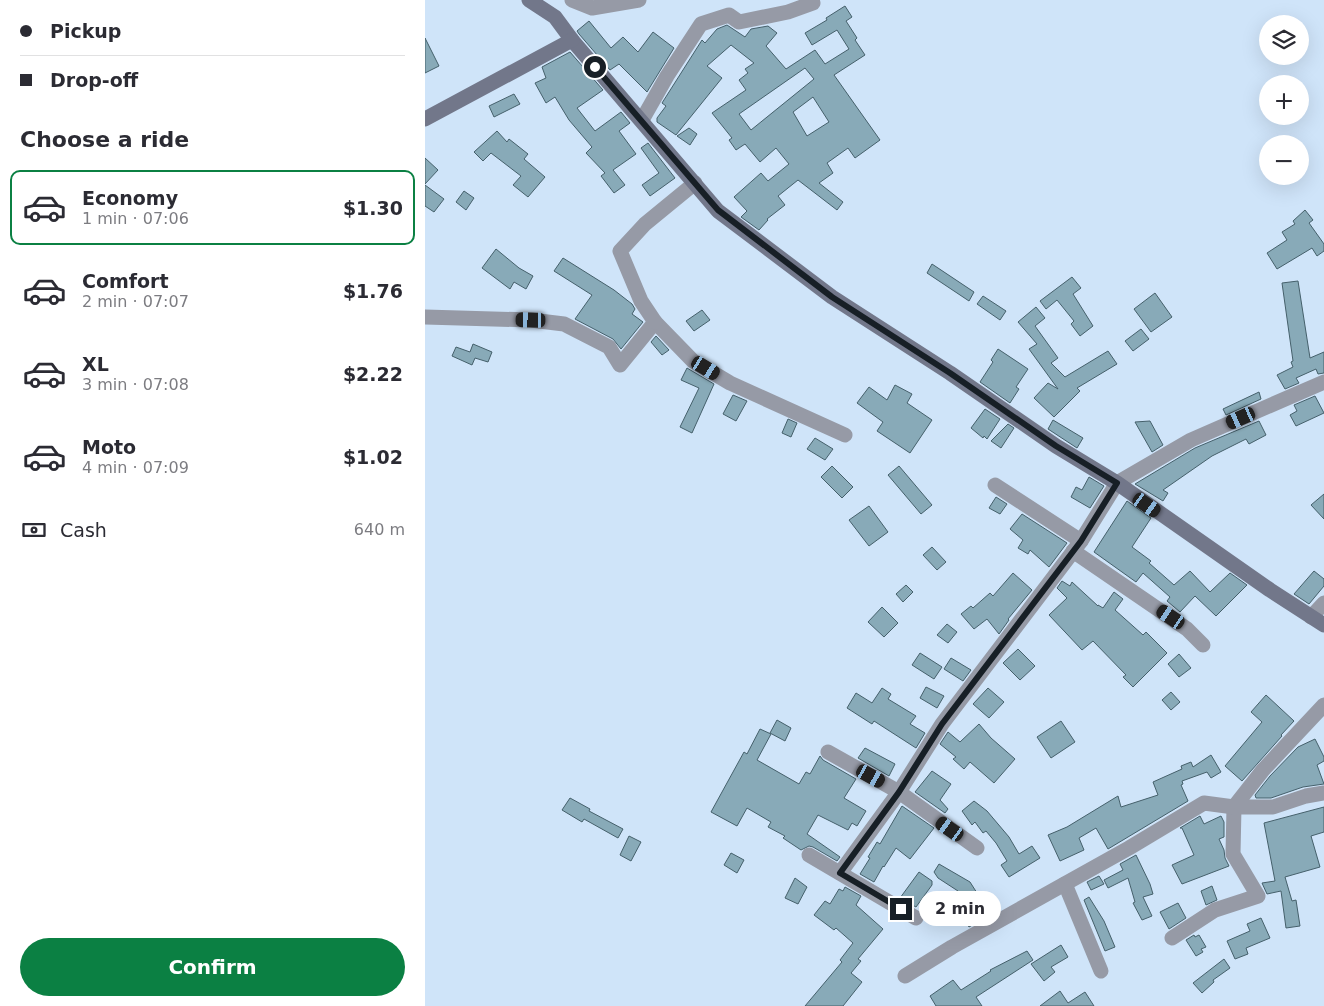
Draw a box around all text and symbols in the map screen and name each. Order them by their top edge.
map controls [1259,15,1309,185]
button: layers [1259,15,1309,65]
text: Pickup [50,20,121,42]
route start [584,56,606,78]
text: Drop-off [50,69,138,91]
button: + [1259,75,1309,125]
text: Choose a ride [20,127,189,152]
button: − [1259,135,1309,185]
icon: car [22,185,67,230]
text: Economy [82,187,178,209]
text: $1.30 [343,197,403,219]
text: 1 min · 07:06 [82,209,189,228]
icon: car [22,268,67,313]
text: Comfort [82,270,169,292]
text: $1.76 [343,280,403,302]
text: 2 min · 07:07 [82,292,189,311]
car [515,312,546,328]
icon: car [22,351,67,396]
text: XL [82,353,109,375]
car [689,354,722,382]
text: $2.22 [343,363,403,385]
text: 3 min · 07:08 [82,375,189,394]
car [1224,405,1257,431]
icon: car [22,434,67,479]
text: Moto [82,436,136,458]
text: $1.02 [343,446,403,468]
text: 4 min · 07:09 [82,458,189,477]
car [1130,490,1163,520]
icon: cash [20,516,48,544]
text: Cash [60,519,107,541]
text: 640 m [354,520,405,539]
car [1154,602,1187,632]
car [854,762,887,790]
car [933,814,966,844]
callout: 2 min [919,892,1001,926]
route end [890,898,912,920]
text: 2 min [935,899,985,918]
button: Confirm [20,938,405,996]

